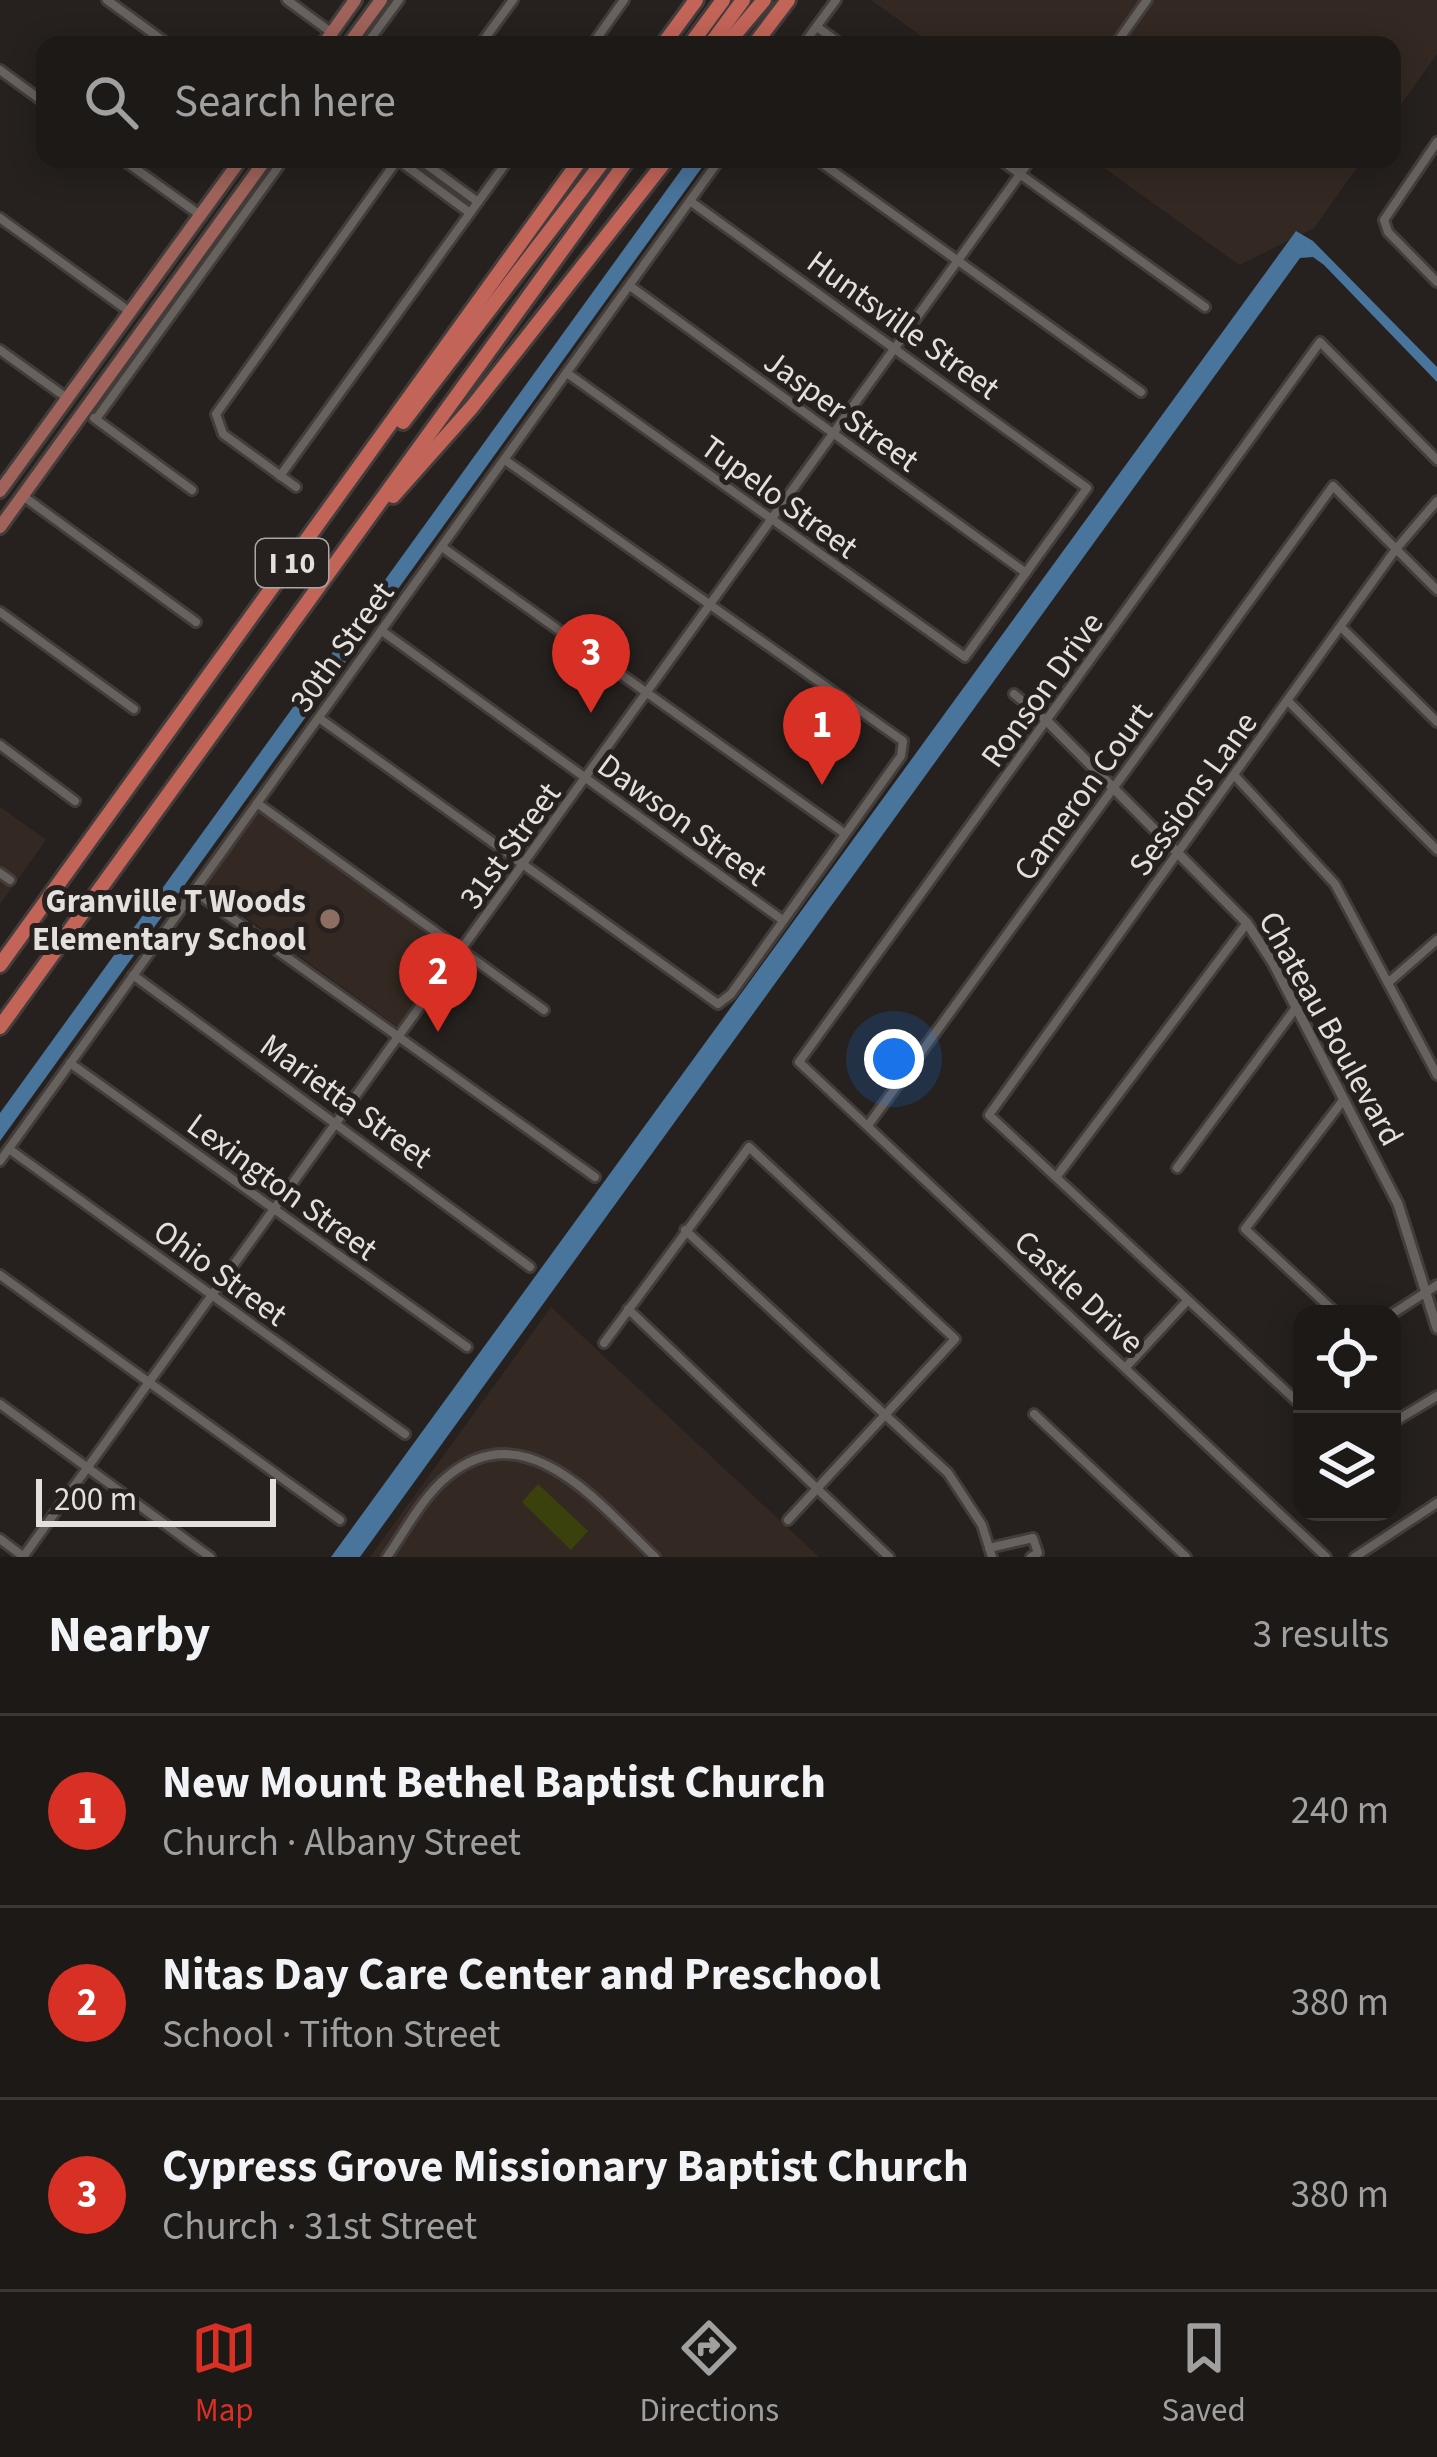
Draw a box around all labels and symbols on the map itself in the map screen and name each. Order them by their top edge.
street label: Huntsville Street [797,239,1009,411]
street label: Jasper Street [754,339,928,484]
street label: Tupelo Street [691,424,868,570]
road number: I 10 [256,539,328,587]
street label: 30th Street [279,572,406,722]
street label: Ronson Drive [970,602,1115,777]
pin: 3 [552,614,630,713]
pin: 1 [783,686,861,785]
street label: Cameron Court [1002,693,1164,891]
street label: Sessions Lane [1117,702,1269,886]
street label: Dawson Street [588,743,777,898]
street label: 31st Street [448,773,572,919]
place label: Granville T Woods Elementary School [32,878,307,963]
street label: Chateau Boulevard [1247,903,1415,1155]
marker: Granville T Woods Elementary School [317,906,343,932]
pin: 2 [399,933,477,1032]
street label: Marietta Street [250,1023,442,1180]
your location [864,1029,924,1089]
street label: Lexington Street [177,1102,387,1272]
street label: Ohio Street [144,1209,297,1338]
street label: Castle Drive [1003,1219,1155,1365]
scale bar [36,1473,276,1526]

